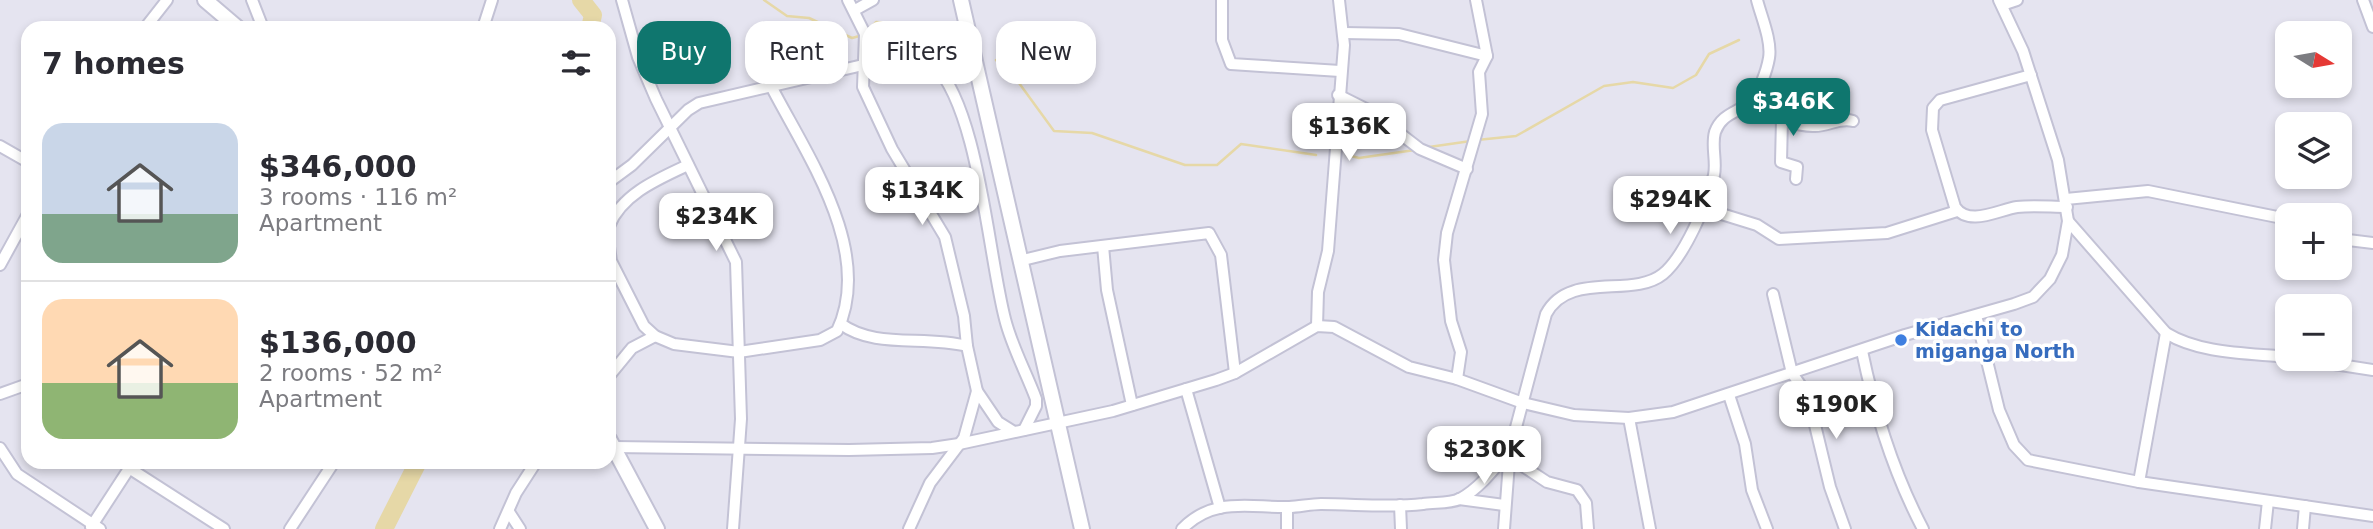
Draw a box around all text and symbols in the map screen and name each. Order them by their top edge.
chip: Buy [637,21,731,84]
chip: Rent [745,21,848,84]
chip: Filters [862,21,982,84]
chip: New [996,21,1096,84]
north arrow [2275,21,2352,98]
map controls [2275,21,2352,371]
icon: filters [557,44,595,82]
text: 7 homes [42,46,185,81]
pin: $346K [1744,78,1842,138]
text: $346K [1752,88,1834,114]
pin: $136K [1300,104,1398,163]
button: layers [2275,112,2352,189]
text: $136K [1308,113,1390,139]
text: $346,000 [259,149,417,184]
icon: home [98,151,182,235]
pin: $134K [873,168,971,227]
pin: $294K [1621,176,1719,236]
text: $134K [881,177,963,203]
text: 3 rooms · 116 m² [259,184,457,210]
text: $294K [1629,186,1711,212]
pin: $234K [667,194,765,253]
text: $234K [675,203,757,229]
button: + [2275,203,2352,280]
text: Apartment [259,210,382,236]
button: − [2275,294,2352,371]
place label: Kidachi to miganga North [1915,318,2075,362]
text: $136,000 [259,325,417,360]
icon: home [98,327,182,411]
marker: Kidachi to miganga North [1893,332,1909,348]
text: 2 rooms · 52 m² [259,360,443,386]
pin: $190K [1787,382,1885,441]
text: Apartment [259,386,382,412]
text: $190K [1795,391,1877,417]
pin: $230K [1435,426,1533,486]
text: $230K [1443,436,1525,462]

